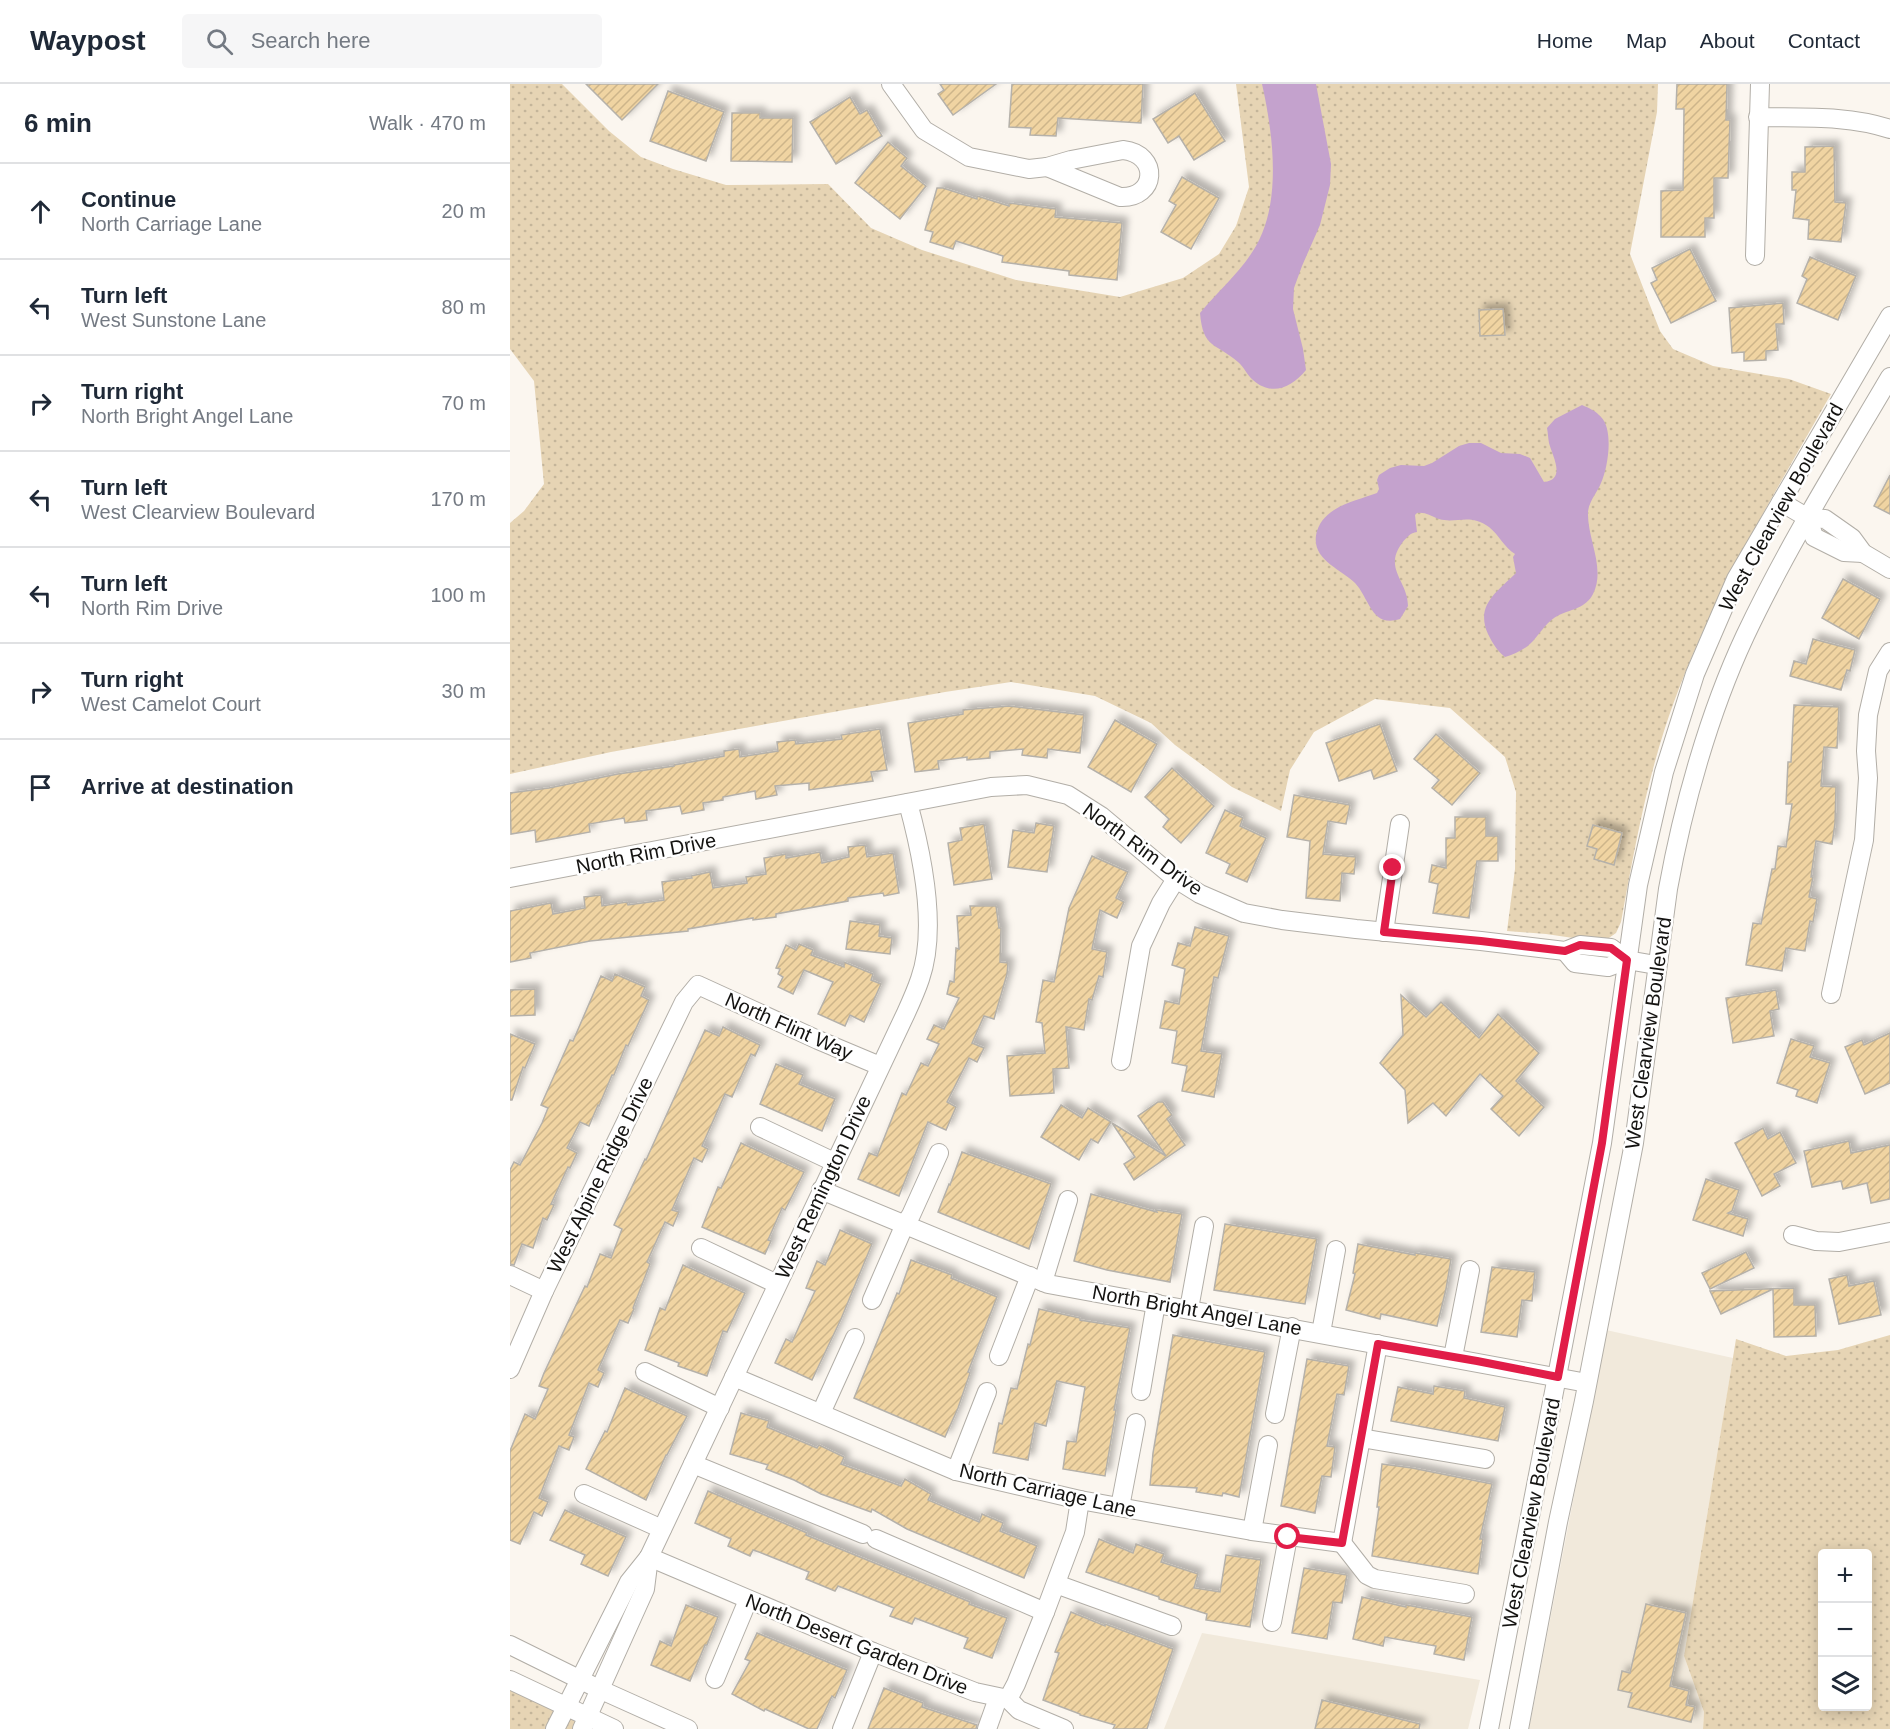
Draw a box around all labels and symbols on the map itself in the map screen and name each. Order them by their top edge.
street label: West Clearview Boulevard [1715,399,1847,615]
street label: North Rim Drive [1079,798,1207,900]
street label: North Rim Drive [574,829,718,877]
route end [1379,854,1405,880]
street label: West Clearview Boulevard [1621,916,1675,1150]
street label: North Flint Way [722,988,856,1064]
street label: West Alpine Ridge Drive [543,1073,657,1277]
street label: West Remington Drive [771,1092,875,1282]
street label: North Bright Angel Lane [1091,1281,1303,1339]
street label: West Clearview Boulevard [1498,1396,1564,1630]
street label: North Carriage Lane [957,1459,1139,1521]
route start [1274,1523,1300,1549]
street label: North Desert Garden Drive [743,1589,971,1699]

